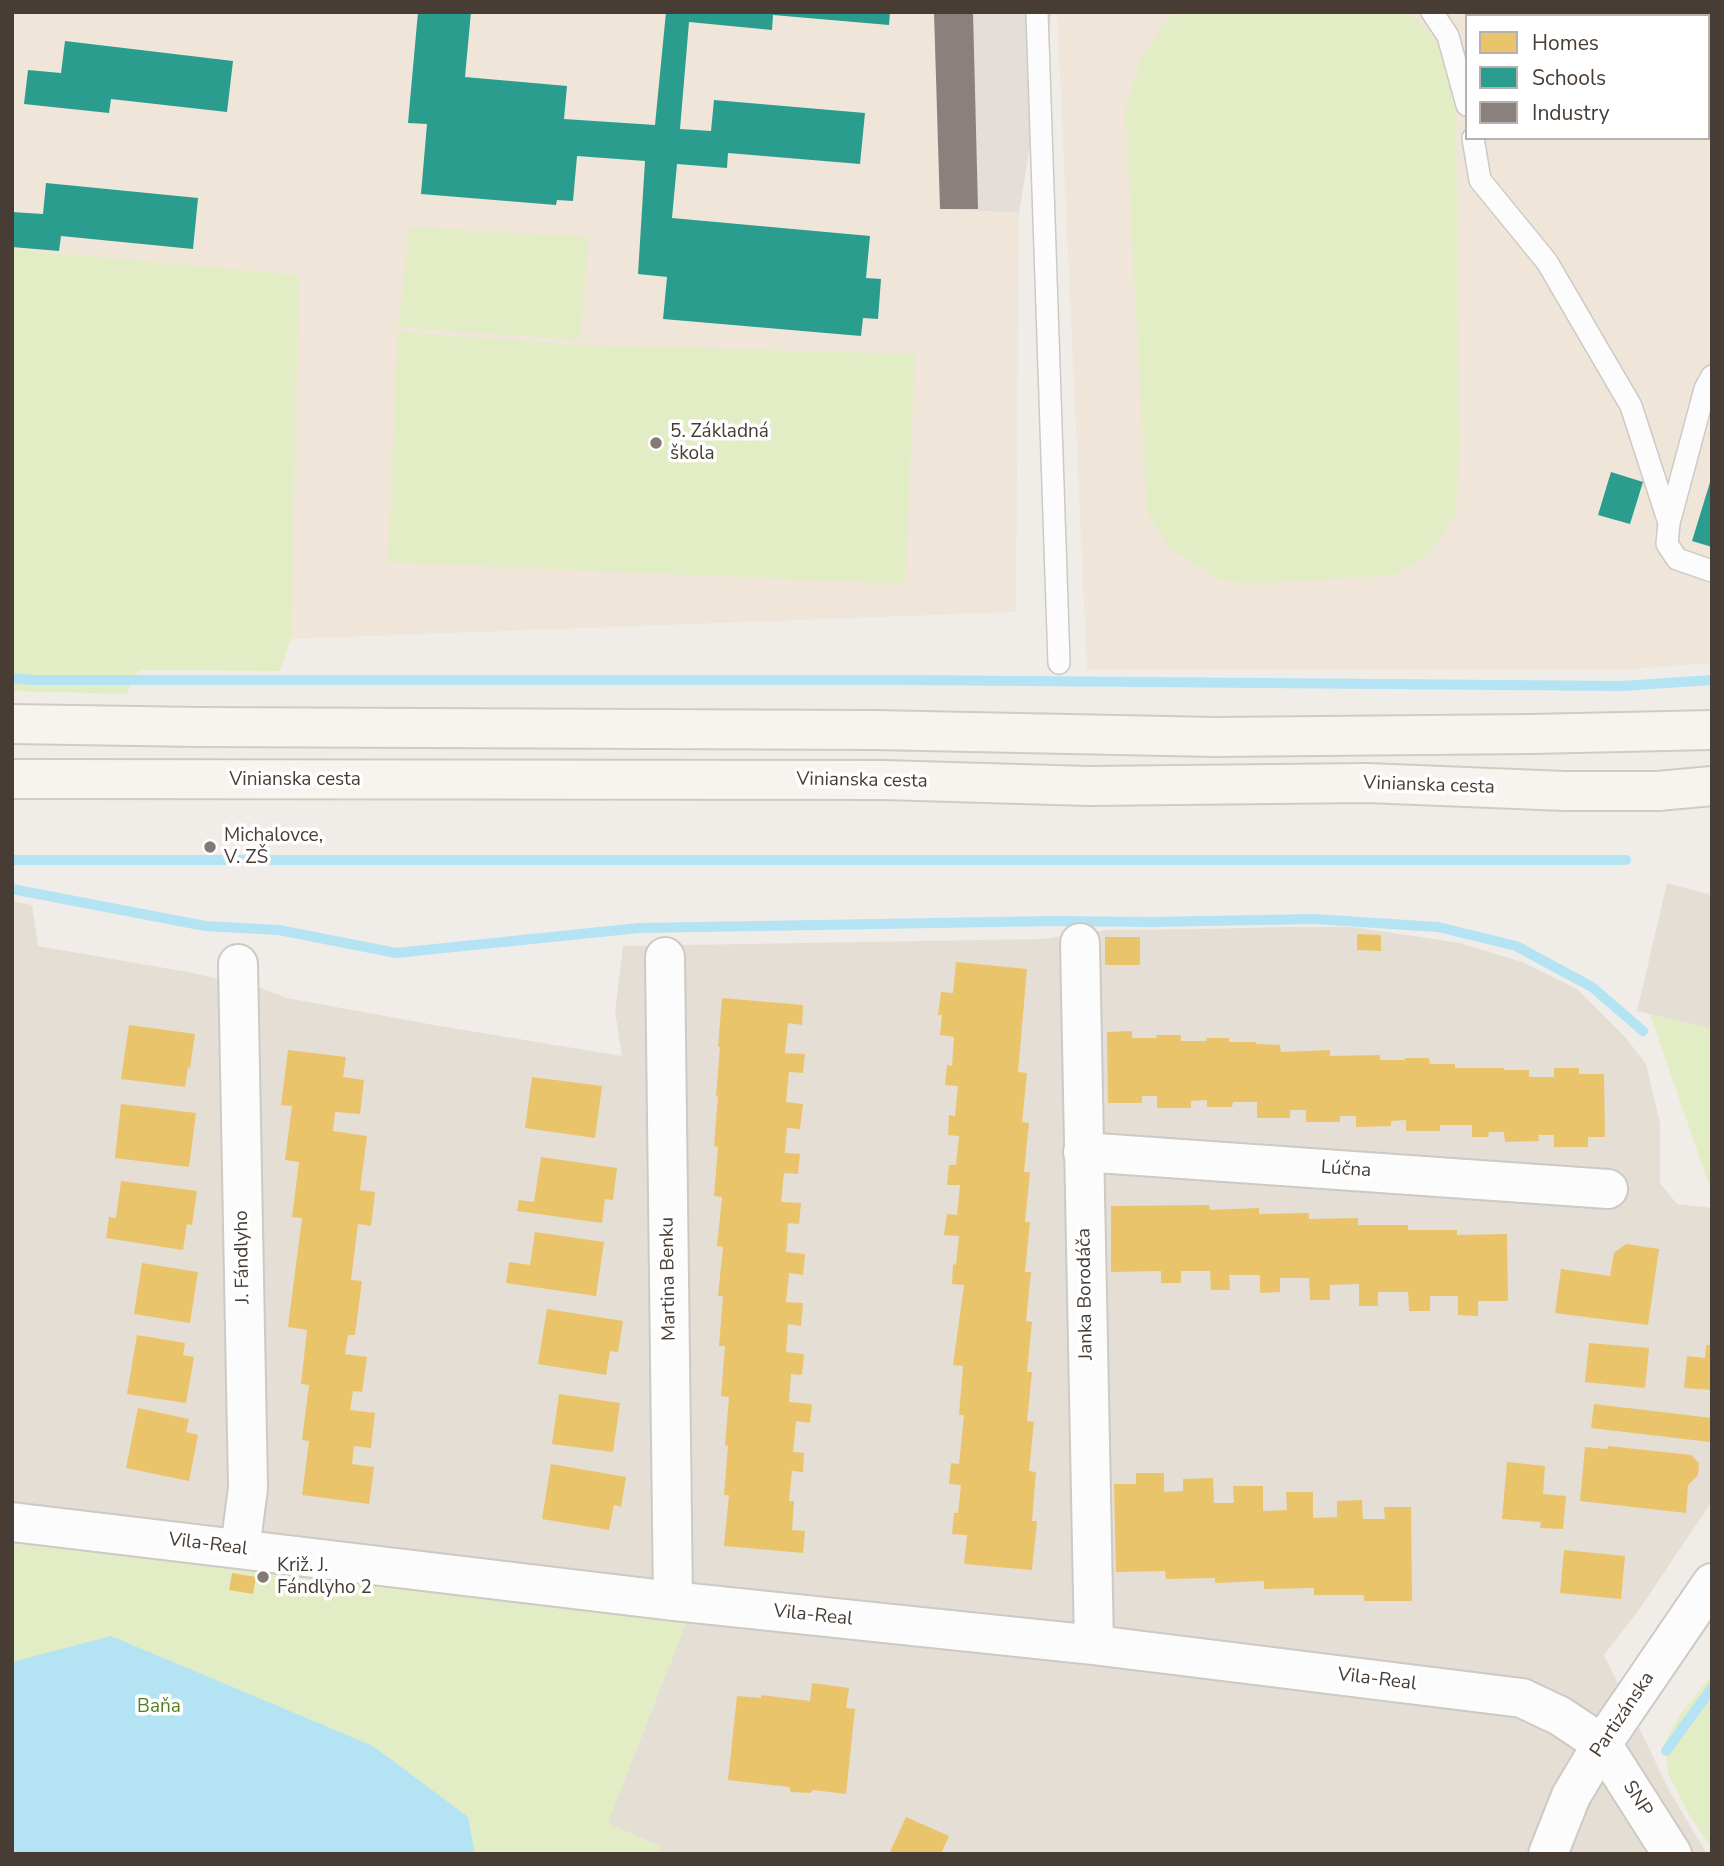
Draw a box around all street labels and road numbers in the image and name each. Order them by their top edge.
street label: Vinianska cesta [796,768,928,794]
street label: Vinianska cesta [229,769,361,791]
street label: Vinianska cesta [1363,772,1495,800]
street label: Lúčna [1320,1157,1372,1183]
street label: J. Fándlyho [231,1210,255,1304]
street label: Martina Benku [657,1217,681,1341]
street label: Janka Borodáča [1073,1228,1099,1360]
street label: Vila-Real [167,1529,249,1561]
street label: Vila-Real [772,1601,854,1631]
street label: Vila-Real [1336,1664,1418,1696]
street label: Partizánska [1586,1668,1660,1762]
street label: SNP [1617,1777,1657,1821]

